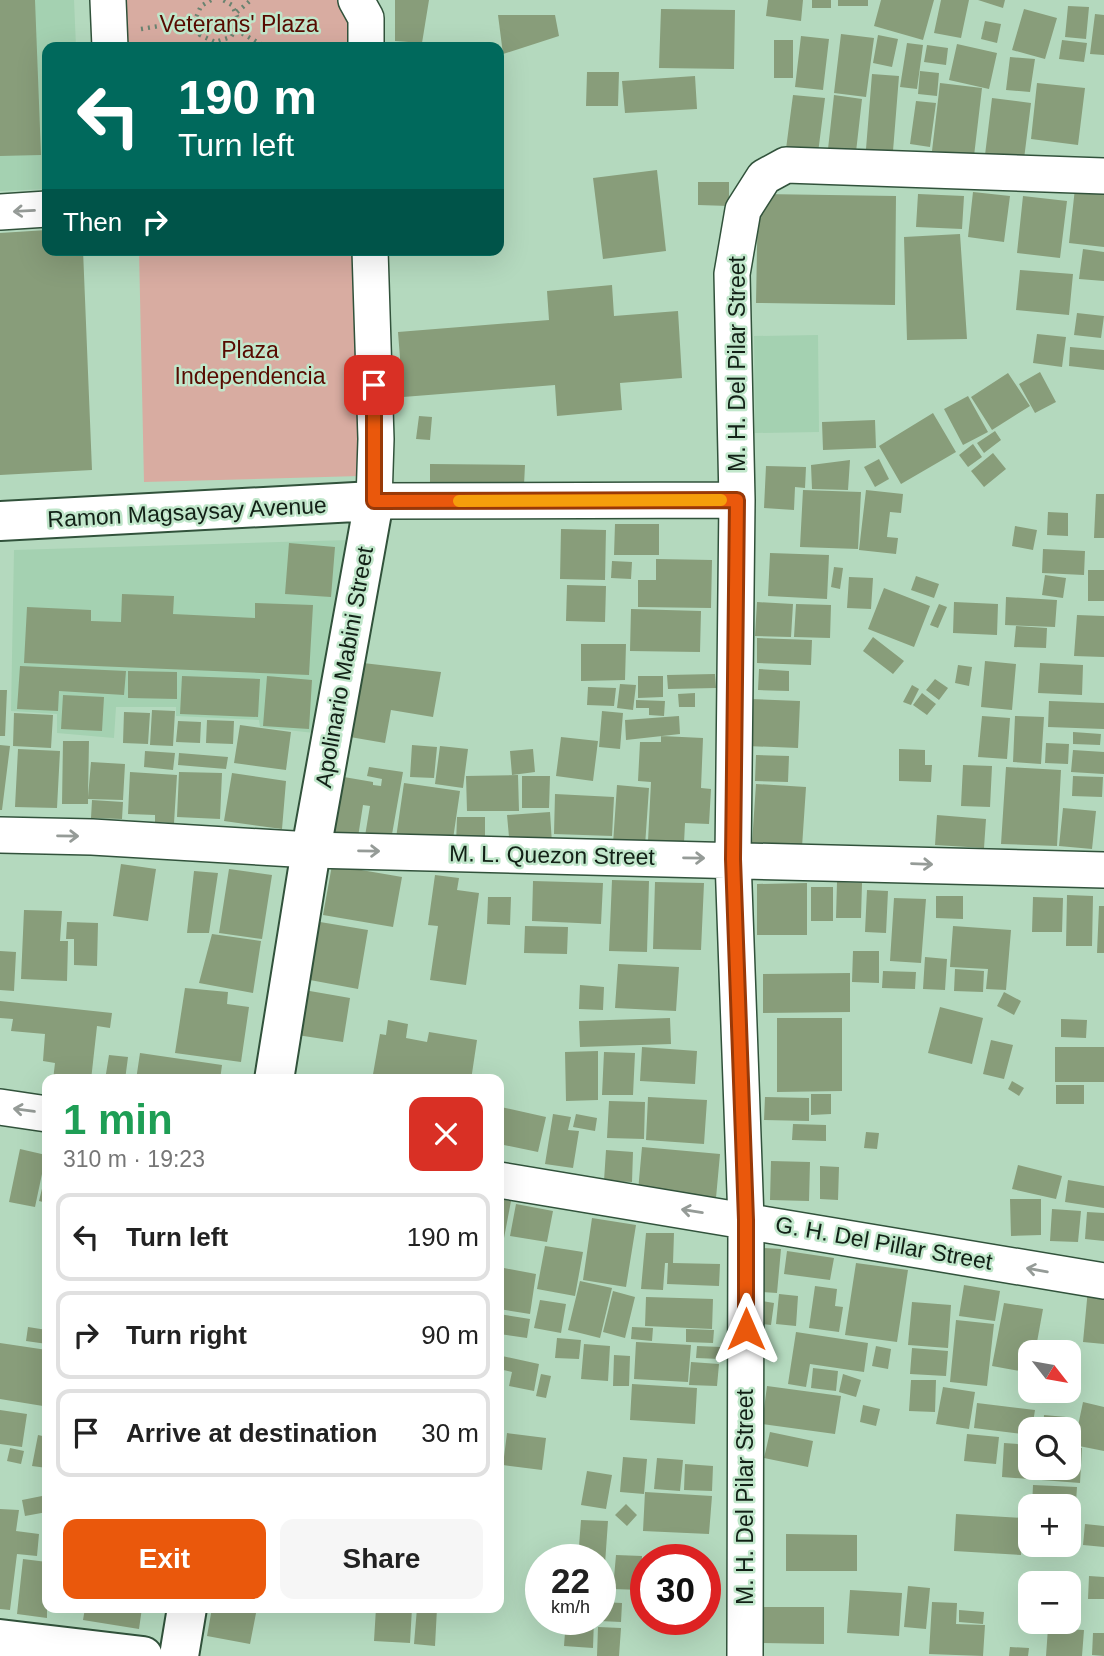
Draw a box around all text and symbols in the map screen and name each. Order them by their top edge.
park label: Veterans' Plaza [159,11,319,37]
icon: left [63,70,154,161]
text: 190 m [178,70,317,124]
text: Turn left [178,127,294,163]
icon: right [136,203,174,241]
one-way arrow [12,204,35,217]
text: Then [63,207,122,237]
street label: M. H. Del Pilar Street [724,255,750,472]
park label: Plaza Independencia [175,337,326,389]
pin [344,355,404,415]
icon: arrive [355,366,393,404]
street label: Ramon Magsaysay Avenue [47,492,327,532]
street label: Apolinario Mabini Street [310,544,378,789]
one-way arrow [56,830,79,843]
street label: M. L. Quezon Street [449,840,656,870]
one-way arrow [357,845,380,858]
one-way arrow [682,851,705,865]
one-way arrow [910,858,933,871]
text: 1 min [63,1096,173,1143]
button: close [409,1097,483,1171]
one-way arrow [13,1104,35,1117]
text: 310 m · 19:23 [63,1146,205,1172]
one-way arrow [681,1204,704,1217]
street label: G. H. Del Pillar Street [773,1211,995,1275]
icon: left [67,1218,105,1256]
text: Turn left [126,1222,228,1252]
text: 190 m [407,1222,479,1252]
one-way arrow [1026,1263,1049,1276]
position arrow [709,1292,783,1366]
icon: right [67,1316,105,1354]
text: Turn right [126,1320,247,1350]
text: 90 m [421,1320,479,1350]
north arrow [1018,1340,1082,1404]
map controls [1018,1340,1081,1634]
street label: M. H. Del Pilar Street [732,1388,758,1605]
icon: arrive [67,1414,105,1452]
button: search [1018,1417,1081,1480]
text: Arrive at destination [126,1418,377,1448]
text: 30 m [421,1418,479,1448]
button: + [1018,1494,1081,1557]
button: Exit [63,1519,266,1599]
button: Share [280,1519,483,1599]
speed limit sign: 30 [630,1544,721,1635]
text: 22 [551,1561,590,1600]
button: − [1018,1571,1081,1634]
text: km/h [551,1597,590,1617]

